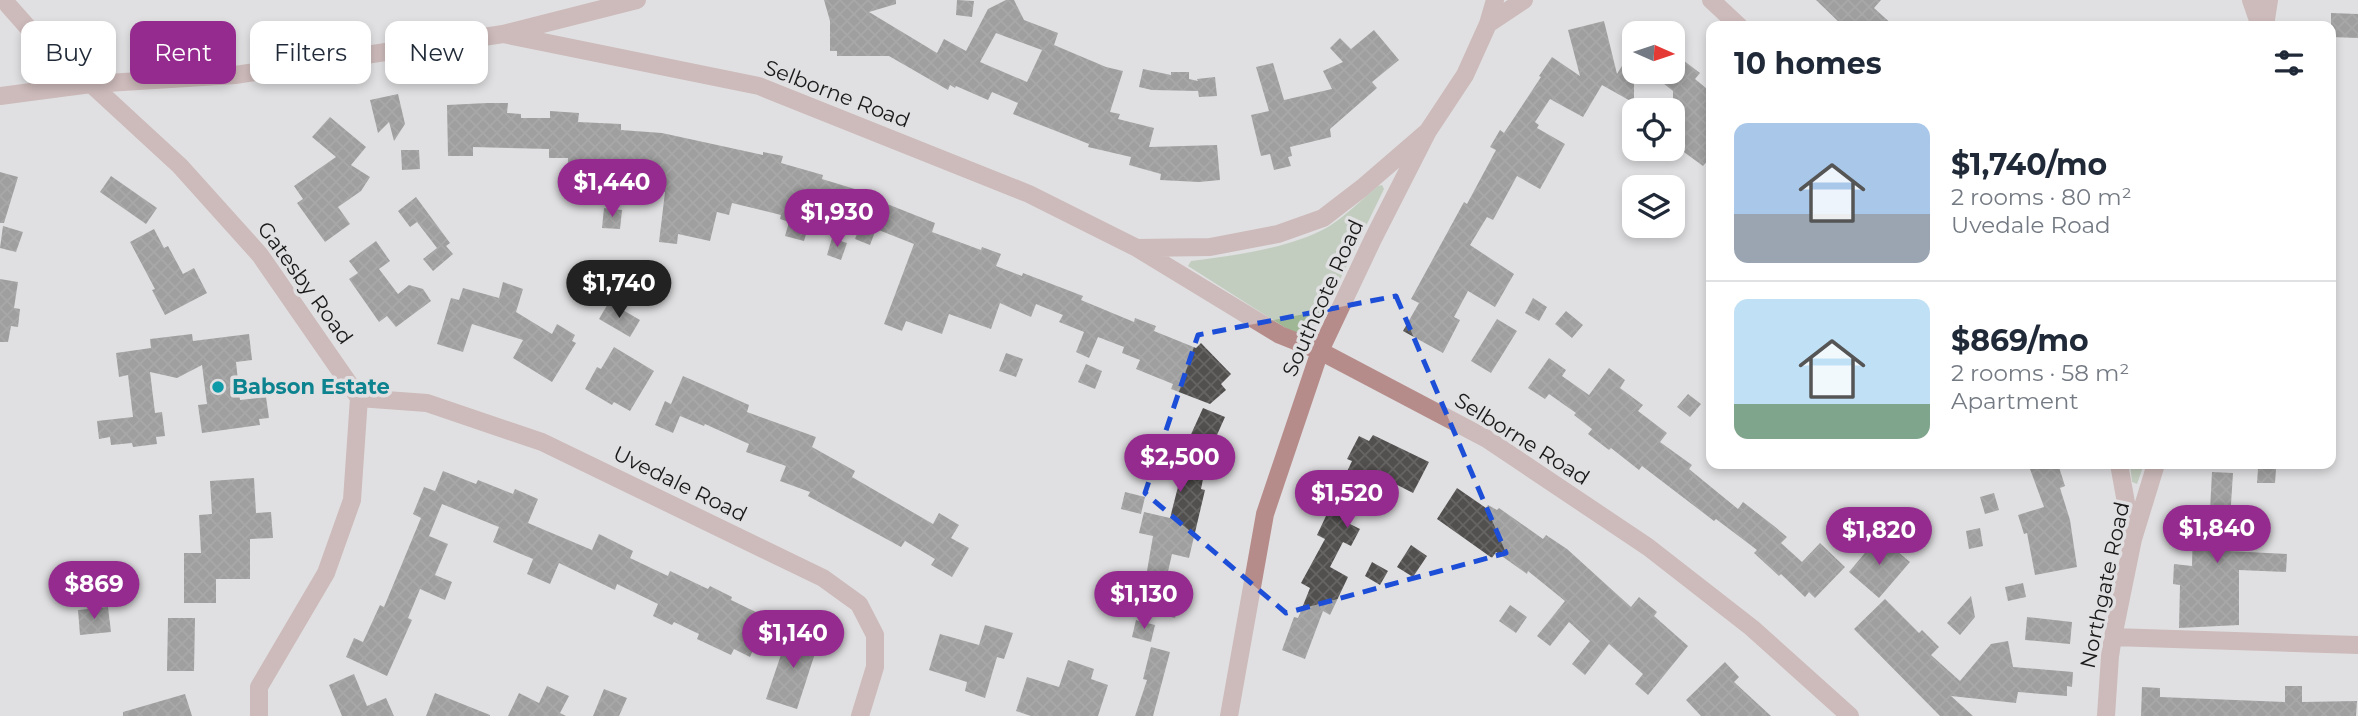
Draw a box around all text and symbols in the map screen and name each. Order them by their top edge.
chip: Buy [21,21,116,84]
chip: Rent [130,21,236,84]
chip: Filters [250,21,371,84]
chip: New [385,21,488,84]
north arrow [1622,21,1685,84]
map controls [1622,21,1685,238]
icon: filters [2270,44,2308,82]
text: 10 homes [1734,45,1882,82]
street label: Selborne Road [761,54,914,133]
button: locate [1622,98,1685,161]
text: $1,740/mo [1951,146,2107,183]
icon: home [1790,151,1874,235]
pin: $1,440 [555,160,669,219]
text: $1,440 [574,168,650,196]
button: layers [1622,175,1685,238]
text: 2 rooms · 80 m² [1951,183,2132,211]
pin: $1,930 [780,190,894,249]
text: $1,930 [800,198,874,226]
text: Uvedale Road [1951,211,2111,239]
street label: Southcote Road [1277,216,1368,380]
street label: Gatesby Road [253,217,358,349]
pin: $1,740 [562,260,676,320]
text: $1,740 [582,269,656,297]
text: $869/mo [1951,322,2089,359]
icon: home [1790,327,1874,411]
text: 2 rooms · 58 m² [1951,359,2129,387]
place label: Babson Estate [232,374,390,399]
marker: Babson Estate [210,379,226,395]
street label: Selborne Road [1450,387,1594,490]
text: Apartment [1951,387,2079,415]
pin: $2,500 [1123,434,1237,494]
street label: Uvedale Road [609,440,751,527]
text: $2,500 [1140,443,1220,471]
pin: $1,520 [1290,470,1404,530]
text: $1,520 [1311,479,1383,507]
street label: Northgate Road [2075,499,2134,670]
pin: $1,840 [2160,505,2274,565]
pin: $1,820 [1822,508,1936,567]
text: $1,840 [2179,514,2255,542]
text: $1,820 [1842,516,1916,544]
pin: $869 [53,562,135,621]
text: $869 [64,570,124,598]
pin: $1,130 [1087,572,1201,631]
text: $1,130 [1110,580,1178,608]
pin: $1,140 [736,610,850,670]
text: $1,140 [758,619,828,647]

